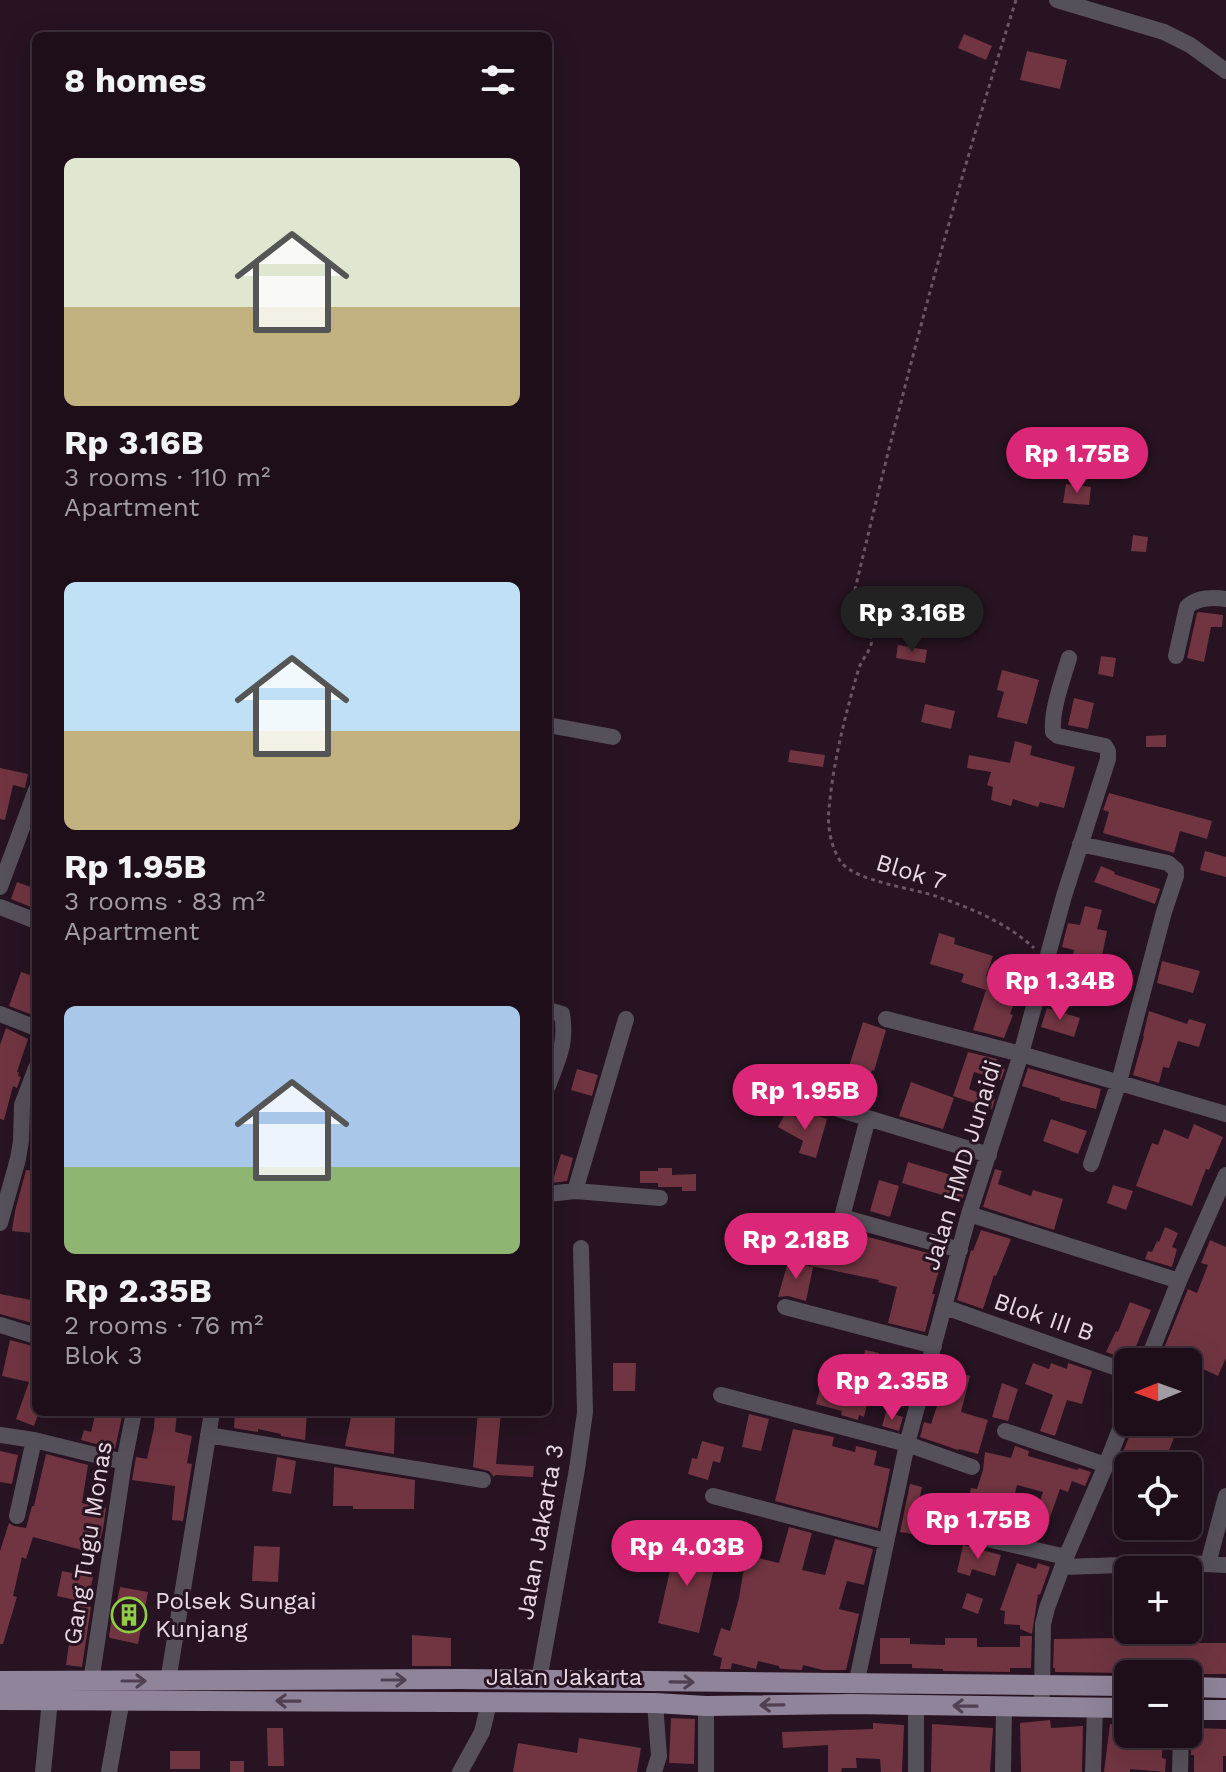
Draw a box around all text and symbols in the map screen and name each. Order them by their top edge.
icon: filters [476,58,520,102]
text: 8 homes [64,60,206,100]
icon: home [220,210,364,354]
text: Rp 3.16B [64,422,204,462]
pin: Rp 1.75B [994,427,1160,495]
text: Rp 1.75B [1024,438,1130,468]
text: 3 rooms · 110 m² [64,462,271,492]
text: Apartment [64,492,200,522]
pin: Rp 3.16B [829,586,995,654]
text: Rp 3.16B [859,597,965,627]
icon: home [220,634,364,778]
text: Rp 1.95B [64,846,206,886]
street label: Blok 7 [873,848,949,896]
text: 3 rooms · 83 m² [64,886,265,916]
text: Apartment [64,916,200,946]
pin: Rp 1.34B [977,954,1143,1022]
text: Rp 1.34B [1005,965,1115,995]
street label: Jalan HMD Junaidi [917,1057,1007,1273]
icon: home [220,1058,364,1202]
pin: Rp 1.95B [722,1064,888,1132]
text: Rp 1.95B [751,1075,859,1105]
pin: Rp 2.18B [713,1213,879,1281]
text: Rp 2.18B [742,1224,850,1254]
text: Rp 2.35B [64,1270,212,1310]
street label: Blok III B [990,1287,1098,1347]
text: 2 rooms · 76 m² [64,1310,263,1340]
text: Blok 3 [64,1340,143,1370]
north arrow [1114,1348,1202,1436]
map controls [1114,1348,1202,1748]
pin: Rp 2.35B [809,1354,975,1422]
text: Rp 2.35B [836,1365,949,1395]
street label: Gang Tugu Monas [58,1439,118,1647]
street label: Jalan Jakarta 3 [511,1442,569,1622]
button: locate [1114,1452,1202,1540]
pin: Rp 1.75B [895,1493,1061,1561]
text: Rp 1.75B [925,1504,1031,1534]
pin: Rp 4.03B [604,1520,770,1588]
text: Rp 4.03B [629,1531,745,1561]
button: + [1114,1556,1202,1644]
place label: Polsek Sungai Kunjang [155,1587,317,1643]
building icon: Polsek Sungai Kunjang [110,1596,148,1634]
button: − [1114,1660,1202,1748]
street label: Jalan Jakarta [486,1663,642,1691]
one-way arrow [380,1672,407,1687]
one-way arrow [120,1673,147,1689]
one-way arrow [668,1674,695,1689]
one-way arrow [275,1693,302,1709]
one-way arrow [759,1698,786,1713]
one-way arrow [952,1698,979,1714]

